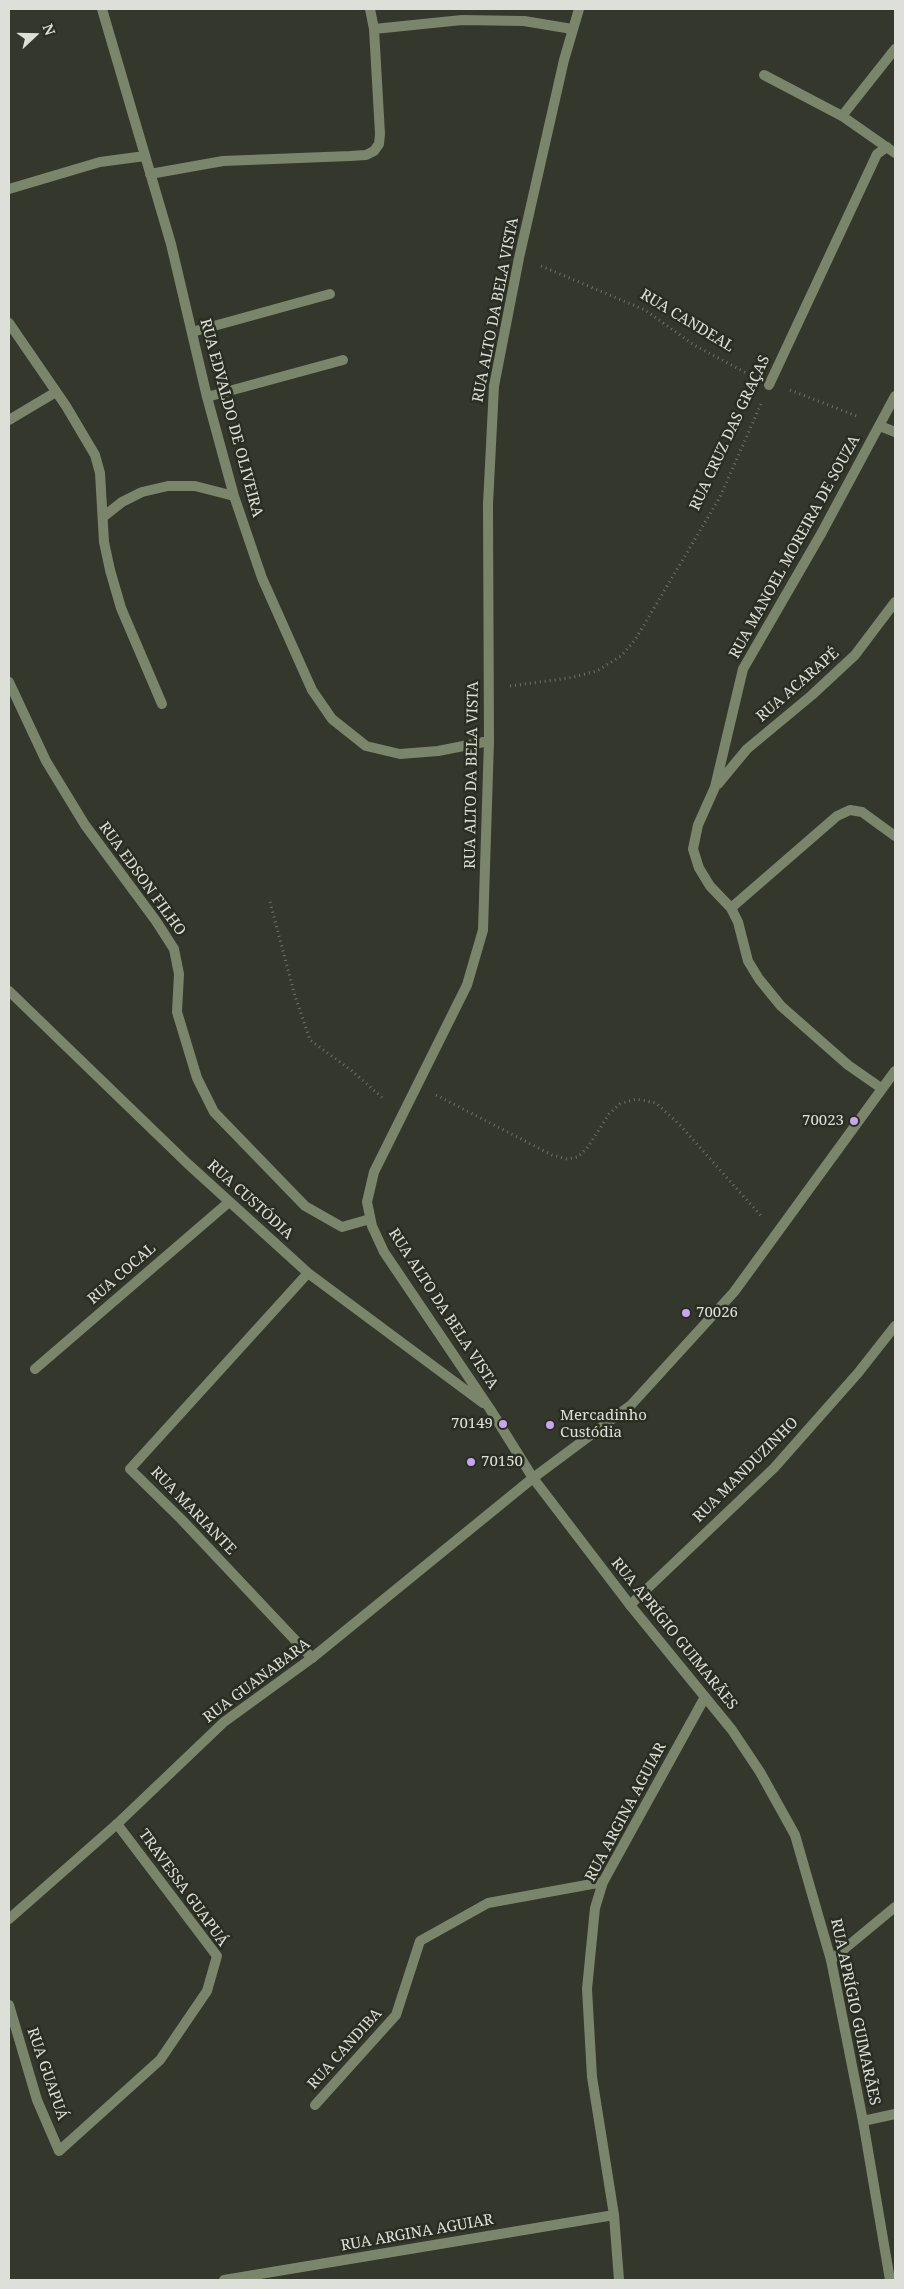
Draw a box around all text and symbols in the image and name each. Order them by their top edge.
north arrow [10,10,60,60]
text: N [39,21,60,38]
street label: RUA ALTO DA BELA VISTA [469,216,523,404]
street label: RUA CANDEAL [637,286,737,356]
street label: RUA EDVALDO DE OLIVEIRA [196,317,266,519]
street label: RUA CRUZ DAS GRAÇAS [686,353,774,513]
street label: RUA MANOEL MOREIRA DE SOUZA [726,432,864,662]
street label: RUA ACARAPÉ [753,644,843,726]
street label: RUA ALTO DA BELA VISTA [461,681,483,869]
street label: RUA EDSON FILHO [95,819,189,939]
place label: 70023 [802,1112,844,1130]
marker: 70023 [848,1115,860,1127]
street label: RUA CUSTÓDIA [203,1157,297,1243]
street label: RUA ALTO DA BELA VISTA [384,1225,502,1393]
street label: RUA COCAL [84,1240,160,1308]
place label: 70026 [696,1304,738,1322]
marker: 70026 [680,1307,692,1319]
place label: Mercadinho Custódia [560,1407,647,1442]
street label: RUA MANDUZINHO [690,1414,802,1526]
place label: 70149 [451,1415,493,1433]
marker: 70149 [497,1418,509,1430]
marker: Mercadinho Custódia [544,1419,556,1431]
place label: 70150 [481,1453,523,1471]
marker: 70150 [465,1456,477,1468]
street label: RUA MARIANTE [147,1463,239,1559]
street label: RUA APRÍGIO GUIMARÃES [607,1554,741,1714]
street label: RUA GUANABARA [200,1635,314,1727]
street label: RUA ARGINA AGUIAR [582,1740,670,1884]
street label: TRAVESSA GUAPUÁ [135,1826,231,1950]
street label: RUA APRÍGIO GUIMARÃES [826,1917,884,2107]
street label: RUA CANDIBA [304,2005,386,2093]
street label: RUA GUAPUÁ [23,2025,71,2123]
street label: RUA ARGINA AGUIAR [339,2211,495,2255]

